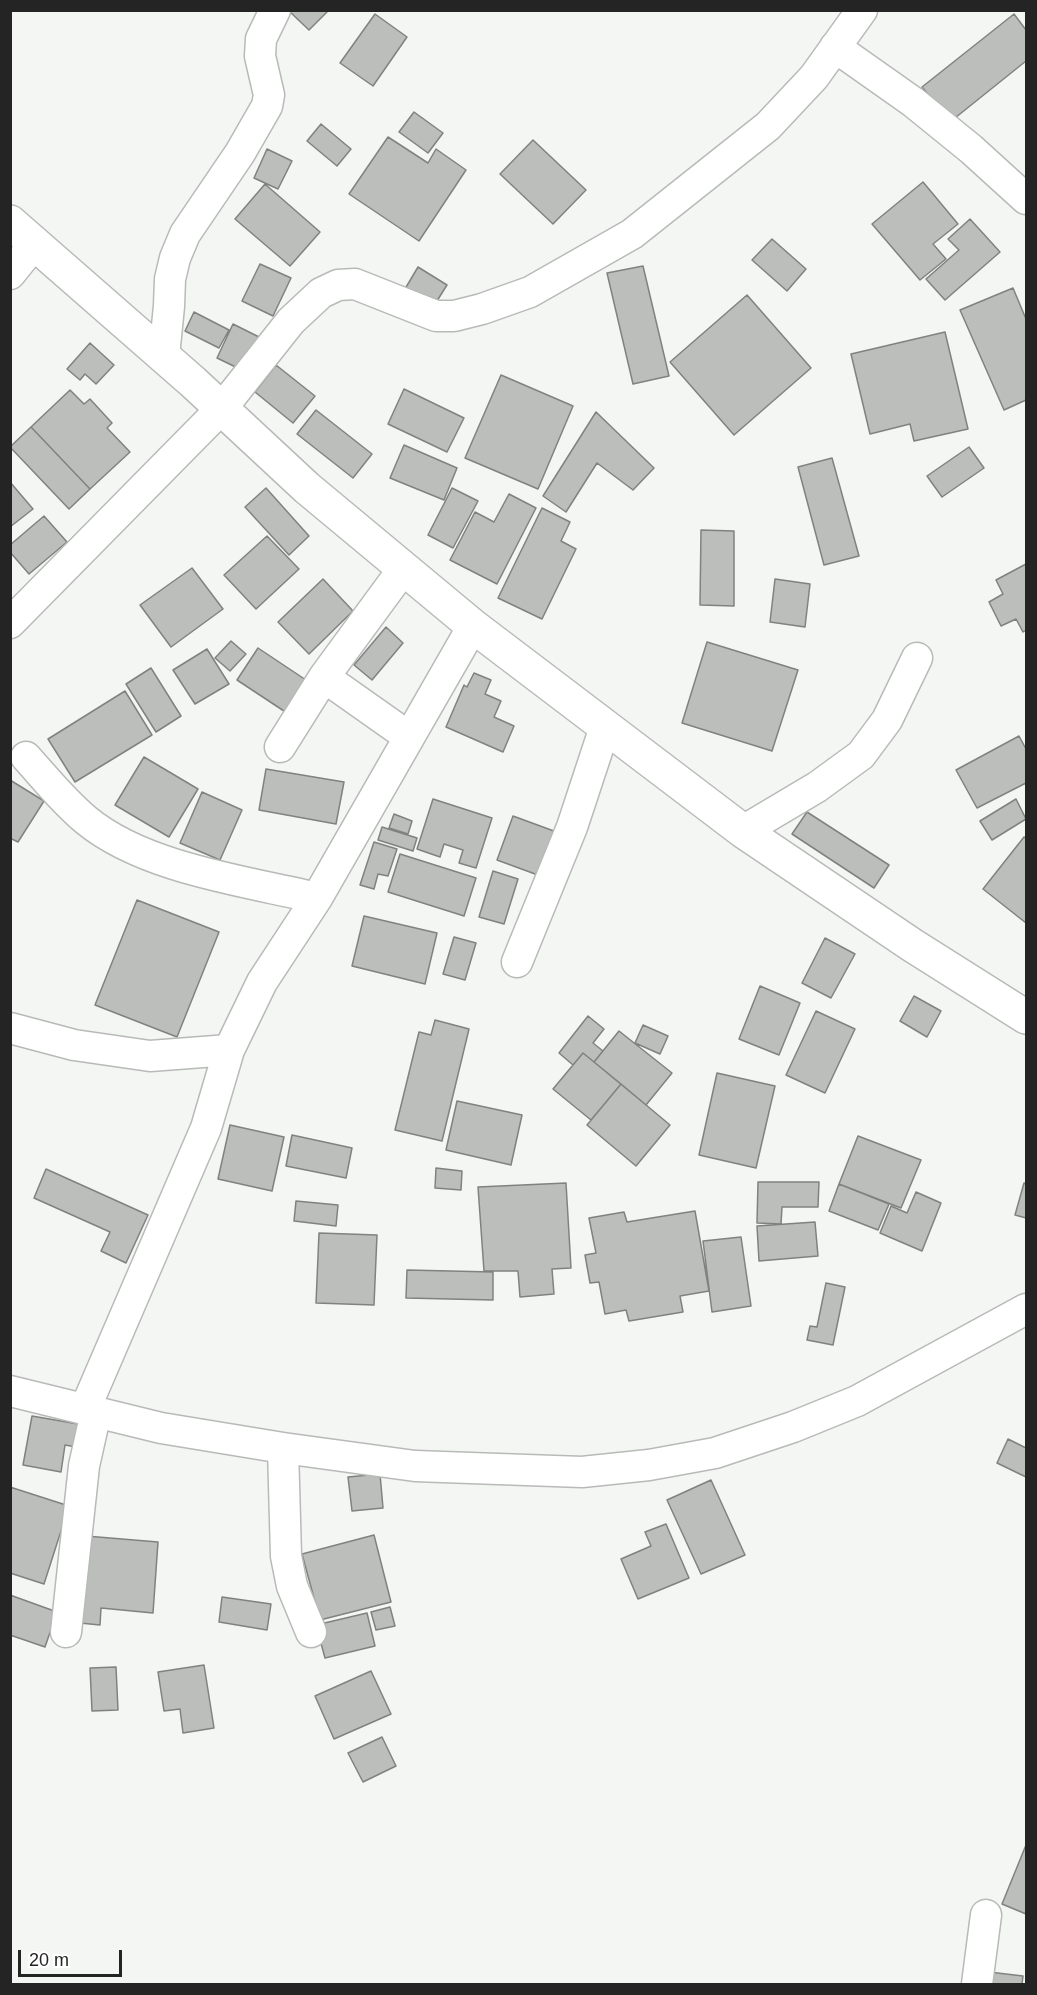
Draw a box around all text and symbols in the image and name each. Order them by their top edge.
scale bar [21,1938,124,1976]
text: 20 m [29,1950,69,1970]

